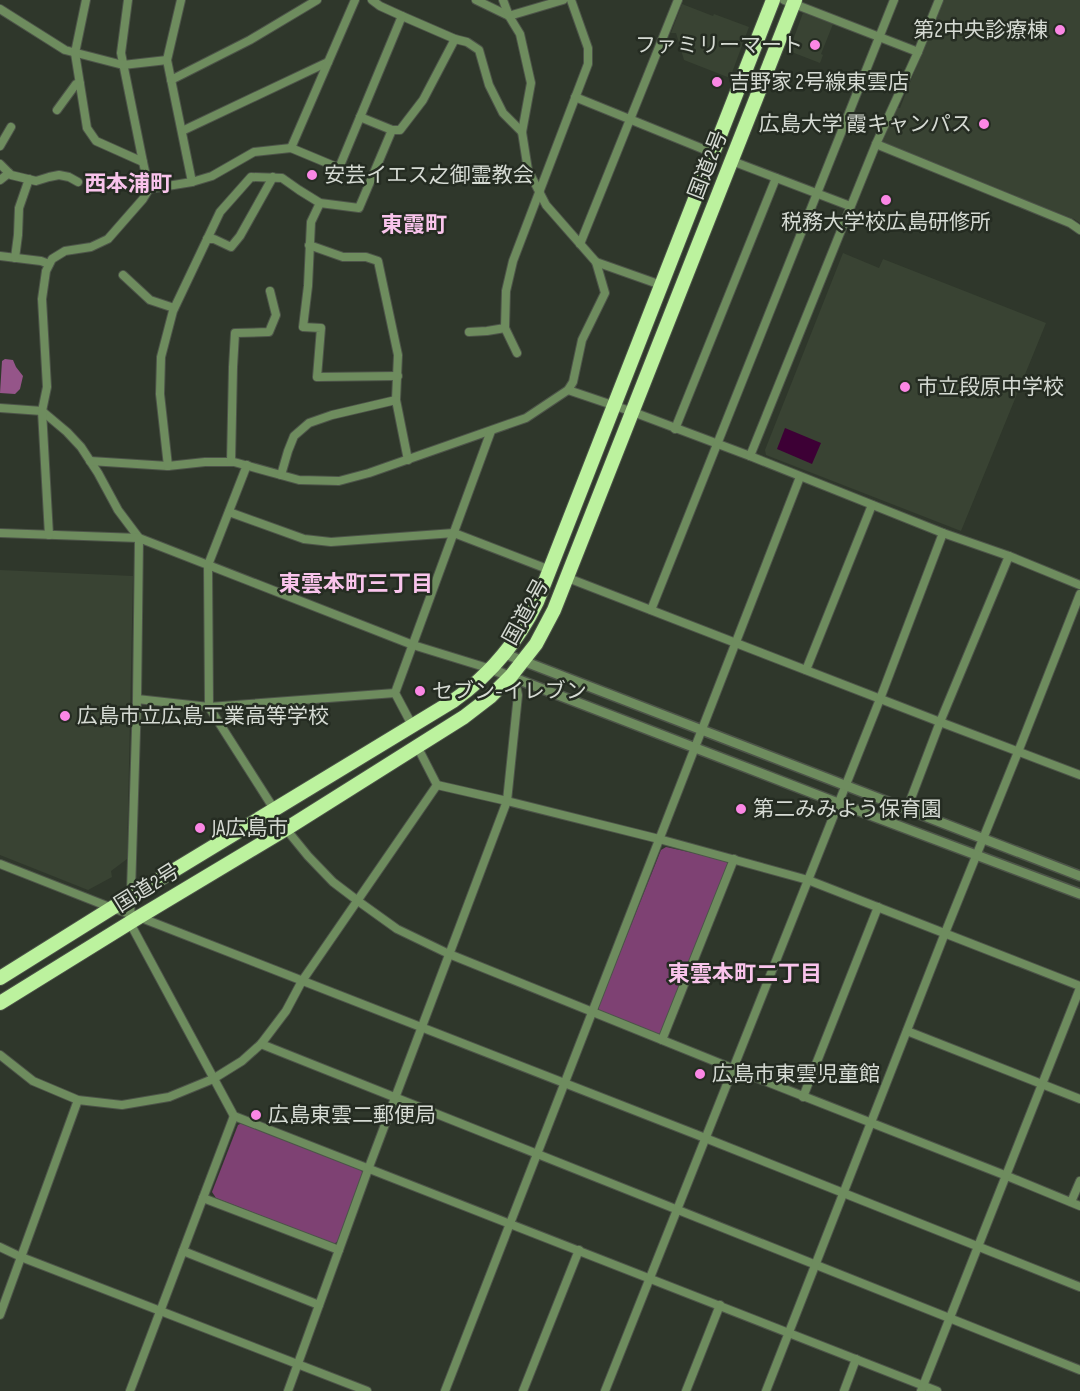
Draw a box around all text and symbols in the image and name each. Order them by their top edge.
place label: 第2中央診療棟 [913,18,1048,43]
marker: 第2中央診療棟 [1053,23,1067,37]
place label: ファミリーマート [635,33,803,58]
marker: ファミリーマート [808,38,822,52]
place label: 吉野家 2号線東雲店 [729,70,909,95]
marker: 吉野家 2号線東雲店 [710,75,724,89]
place label: 広島大学 霞キャンパス [759,112,972,137]
marker: 広島大学 霞キャンパス [977,117,991,131]
street label: 国道2号 [683,127,733,203]
place label: 安芸イエス之御霊教会 [324,163,534,188]
marker: 安芸イエス之御霊教会 [305,168,319,182]
district label: 西本浦町 [84,171,172,198]
marker: 税務大学校広島研修所 [879,193,893,207]
place label: 税務大学校広島研修所 [781,210,991,235]
district label: 東霞町 [381,212,447,239]
place label: 市立段原中学校 [917,375,1064,400]
marker: 市立段原中学校 [898,380,912,394]
district label: 東雲本町三丁目 [279,571,433,598]
street label: 国道2号 [498,575,554,649]
place label: セブン-イレブン [432,679,587,704]
marker: セブン-イレブン [413,684,427,698]
place label: 広島市立広島工業高等学校 [77,704,329,729]
marker: 広島市立広島工業高等学校 [58,709,72,723]
place label: 第二みみよう保育園 [753,797,942,822]
marker: 第二みみよう保育園 [734,802,748,816]
place label: JA広島市 [211,816,288,841]
marker: JA広島市 [193,821,207,835]
street label: 国道2号 [110,858,184,918]
district label: 東雲本町二丁目 [668,961,822,988]
place label: 広島市東雲児童館 [712,1062,880,1087]
marker: 広島市東雲児童館 [693,1067,707,1081]
place label: 広島東雲二郵便局 [268,1103,436,1128]
marker: 広島東雲二郵便局 [249,1108,263,1122]

